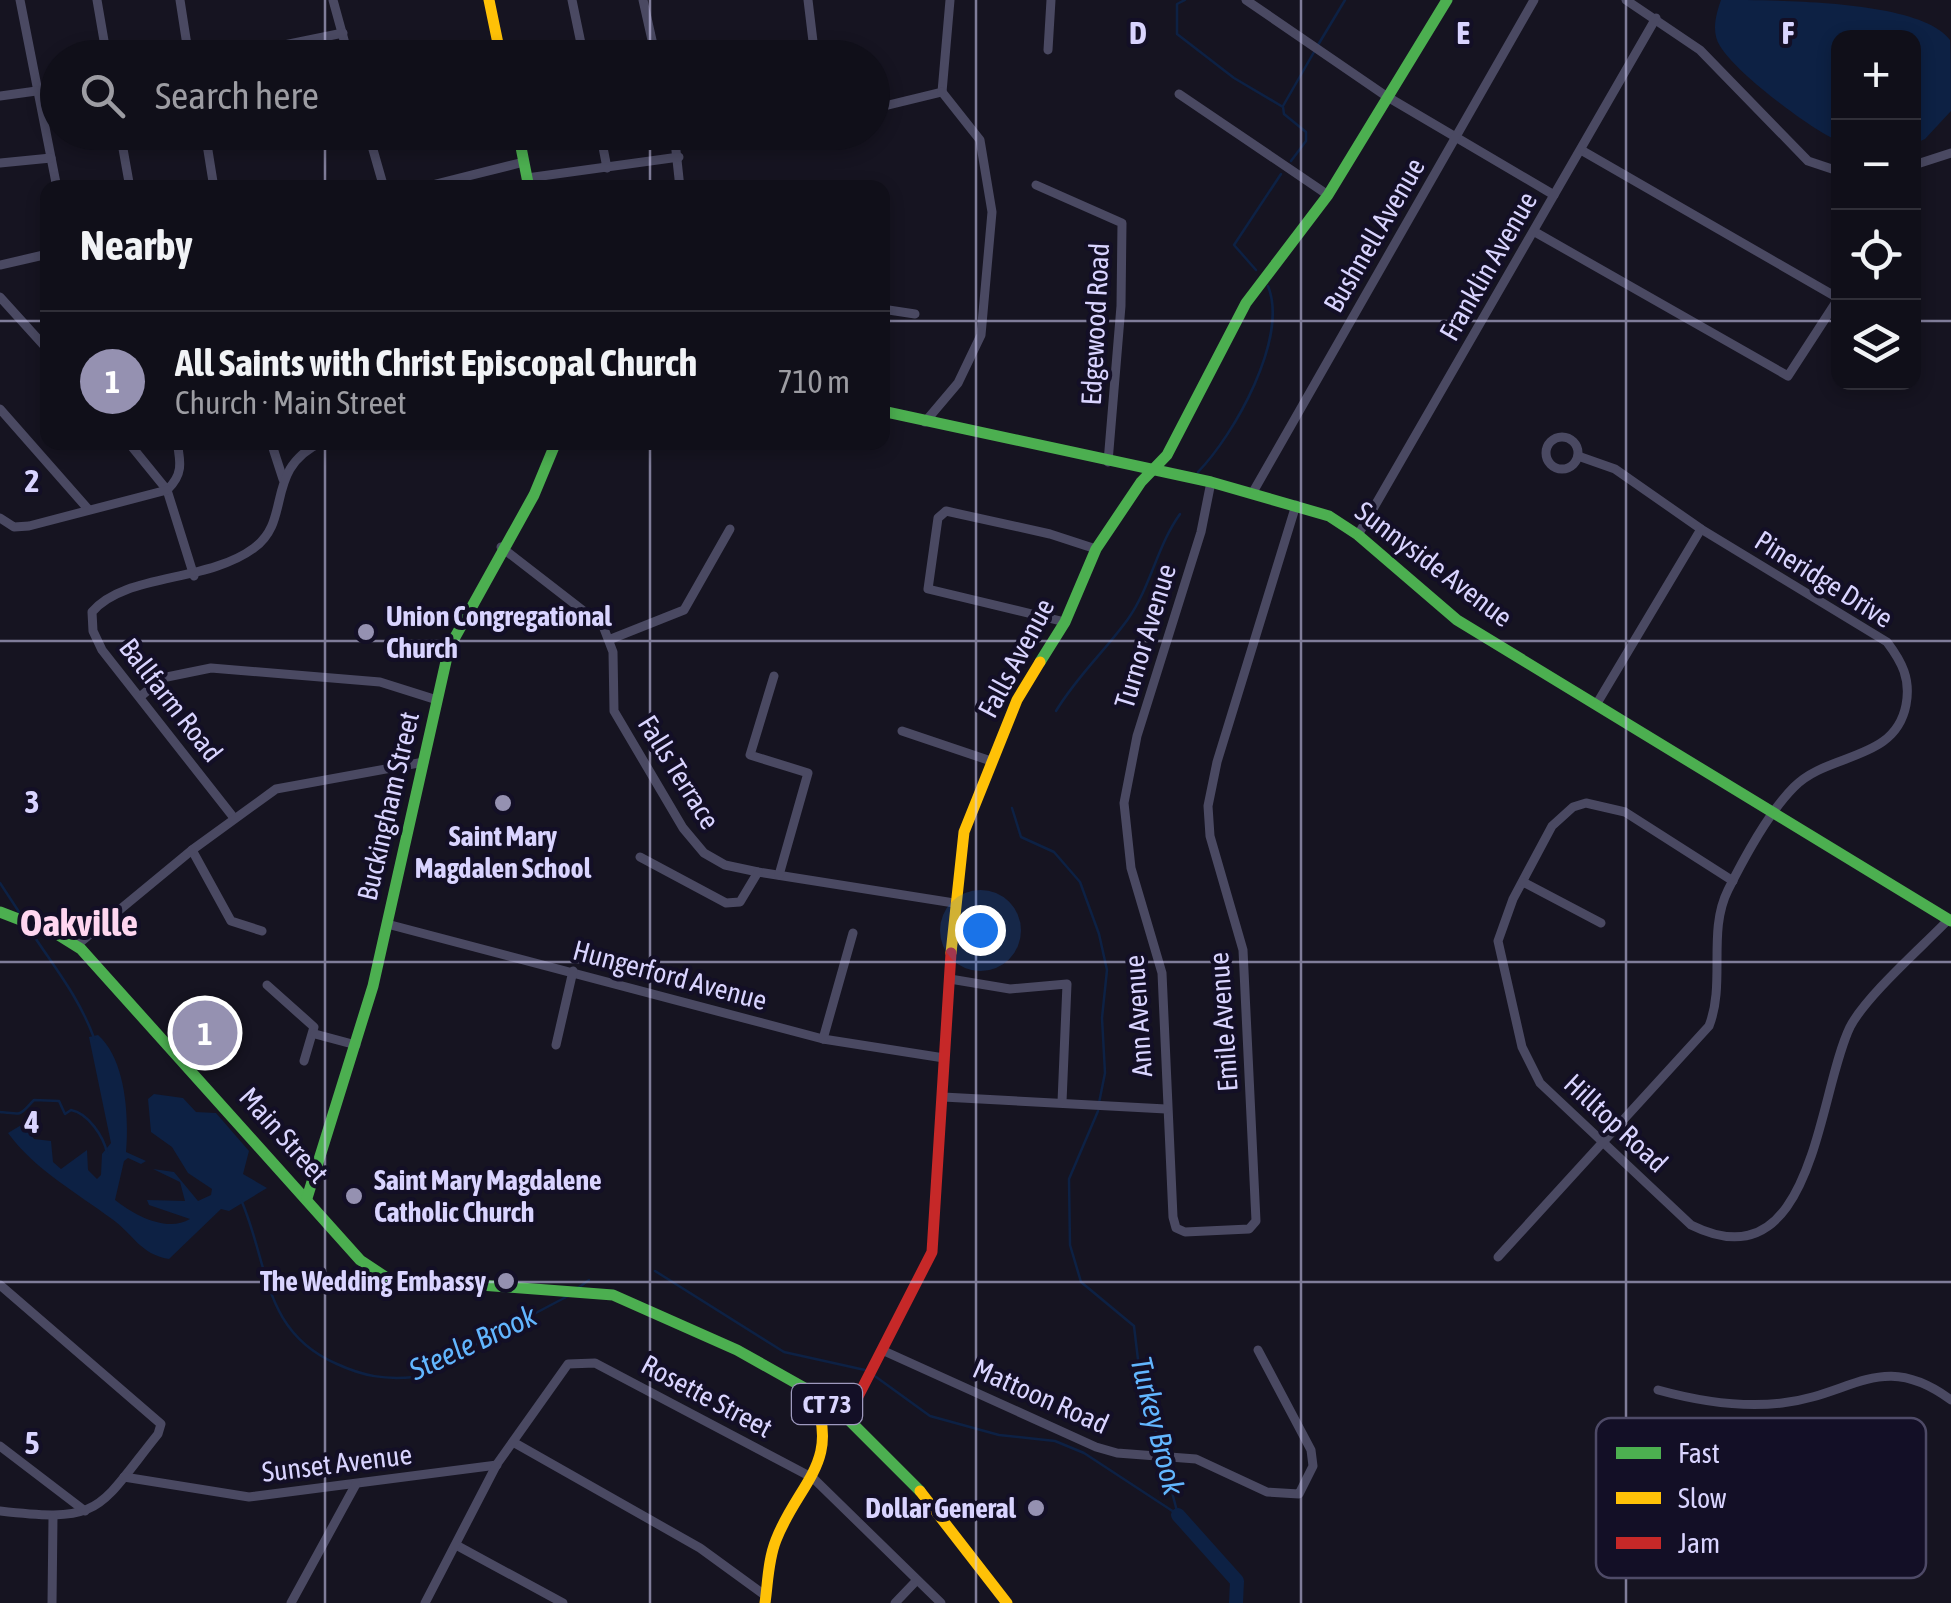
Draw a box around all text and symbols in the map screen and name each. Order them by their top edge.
text: D [1129,14,1147,51]
text: E [1456,14,1470,51]
text: F [1782,14,1795,51]
map controls [1831,30,1921,390]
button: + [1831,30,1921,120]
search box [40,40,890,150]
icon: search [75,68,130,123]
text: Search here [155,74,319,117]
button: − [1831,120,1921,210]
street label: Bushnell Avenue [1317,152,1431,318]
street label: Franklin Avenue [1433,186,1543,346]
button: locate [1831,210,1921,300]
text: Nearby [80,221,193,269]
street label: Edgewood Road [1075,242,1115,406]
button: layers [1831,300,1921,390]
text: All Saints with Christ Episcopal Church [175,341,697,384]
text: 1 [105,363,120,400]
text: 710 m [777,363,850,400]
text: Church · Main Street [175,384,407,421]
text: 2 [24,462,40,499]
street label: Sunnyside Avenue [1349,495,1519,633]
street label: Pineridge Drive [1749,524,1899,634]
street label: Turnor Avenue [1108,560,1182,712]
street label: Falls Avenue [971,593,1061,723]
place label: Union Congregational Church [386,600,612,664]
marker: Union Congregational Church [355,621,377,643]
street label: Ballfarm Road [113,632,229,768]
street label: Buckingham Street [351,709,425,903]
street label: Falls Terrace [632,709,726,835]
text: 3 [24,783,40,820]
marker: Saint Mary Magdalen School [492,792,514,814]
place label: Saint Mary Magdalen School [415,820,592,884]
district label: Oakville [20,901,138,944]
your location [955,905,1006,956]
street label: Hungerford Avenue [570,934,770,1016]
street label: Emile Avenue [1202,951,1244,1093]
street label: Ann Avenue [1118,954,1158,1078]
pin: 1 [172,996,238,1070]
street label: Hilltop Road [1558,1067,1674,1179]
street label: Main Street [233,1081,335,1189]
text: 4 [23,1103,40,1140]
place label: Saint Mary Magdalene Catholic Church [374,1164,602,1228]
marker: Saint Mary Magdalene Catholic Church [343,1185,365,1207]
place label: The Wedding Embassy [260,1265,486,1297]
marker: The Wedding Embassy [495,1270,517,1292]
water label: Steele Brook [403,1298,542,1387]
street label: Rosette Street [636,1348,778,1444]
street label: Mattoon Road [968,1352,1114,1440]
water label: Turkey Brook [1124,1353,1192,1499]
road number: CT 73 [792,1384,862,1424]
legend [1596,1418,1926,1578]
text: 5 [24,1424,40,1461]
text: Fast [1678,1437,1720,1469]
street label: Sunset Avenue [260,1438,414,1488]
text: Slow [1678,1482,1727,1514]
place label: Dollar General [865,1492,1017,1524]
marker: Dollar General [1025,1497,1047,1519]
text: Jam [1678,1527,1720,1559]

